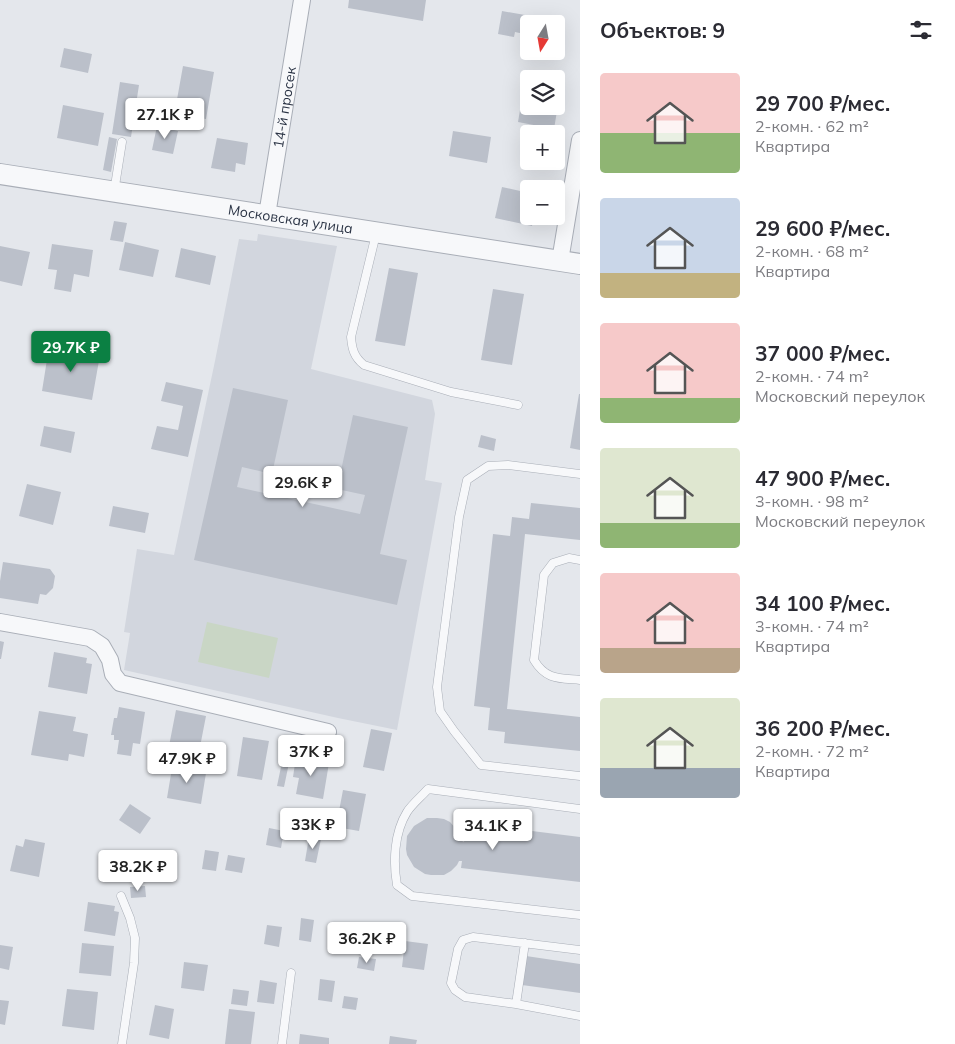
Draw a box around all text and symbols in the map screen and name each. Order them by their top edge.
north arrow [520,15,565,60]
map controls [520,15,565,225]
icon: filters [907,16,935,44]
text: Объектов: 9 [600,17,725,43]
street label: 14-й просек [269,65,300,149]
button: layers [520,70,565,115]
text: 29 700 ₽/мес. [755,90,890,116]
icon: home [640,93,700,153]
pin: 27.1K ₽ [119,98,211,140]
text: 27.1K ₽ [136,104,194,124]
text: 2-комн. · 62 m² [755,116,869,136]
button: + [520,125,565,170]
text: Квартира [755,136,830,156]
button: − [520,180,565,225]
street label: Московская улица [227,201,354,238]
text: 29 600 ₽/мес. [755,215,890,241]
icon: home [640,218,700,278]
text: 2-комн. · 68 m² [755,241,869,261]
text: Квартира [755,261,830,281]
pin: 29.7K ₽ [25,330,117,373]
text: 29.7K ₽ [42,337,100,357]
text: 37 000 ₽/мес. [755,340,890,366]
icon: home [640,343,700,403]
text: 2-комн. · 74 m² [755,366,869,386]
text: Московский переулок [755,386,925,406]
text: 47 900 ₽/мес. [755,465,890,491]
pin: 29.6K ₽ [257,466,349,508]
icon: home [640,468,700,528]
text: 29.6K ₽ [274,472,332,492]
text: 3-комн. · 98 m² [755,491,869,511]
text: Московский переулок [755,511,925,531]
text: 34 100 ₽/мес. [755,590,890,616]
icon: home [640,593,700,653]
text: 3-комн. · 74 m² [755,616,869,636]
text: Квартира [755,636,830,656]
text: 36 200 ₽/мес. [755,715,890,741]
icon: home [640,718,700,778]
pin: 37K ₽ [276,734,346,777]
text: 37K ₽ [289,741,333,761]
text: 2-комн. · 72 m² [755,741,869,761]
pin: 47.9K ₽ [141,742,233,784]
text: 47.9K ₽ [158,748,216,768]
text: Квартира [755,761,830,781]
pin: 33K ₽ [278,808,348,850]
pin: 34.1K ₽ [447,808,539,851]
text: 33K ₽ [291,814,335,834]
text: 34.1K ₽ [464,815,522,835]
pin: 38.2K ₽ [92,850,184,892]
text: 38.2K ₽ [109,856,167,876]
pin: 36.2K ₽ [321,922,413,964]
text: 36.2K ₽ [338,928,396,948]

